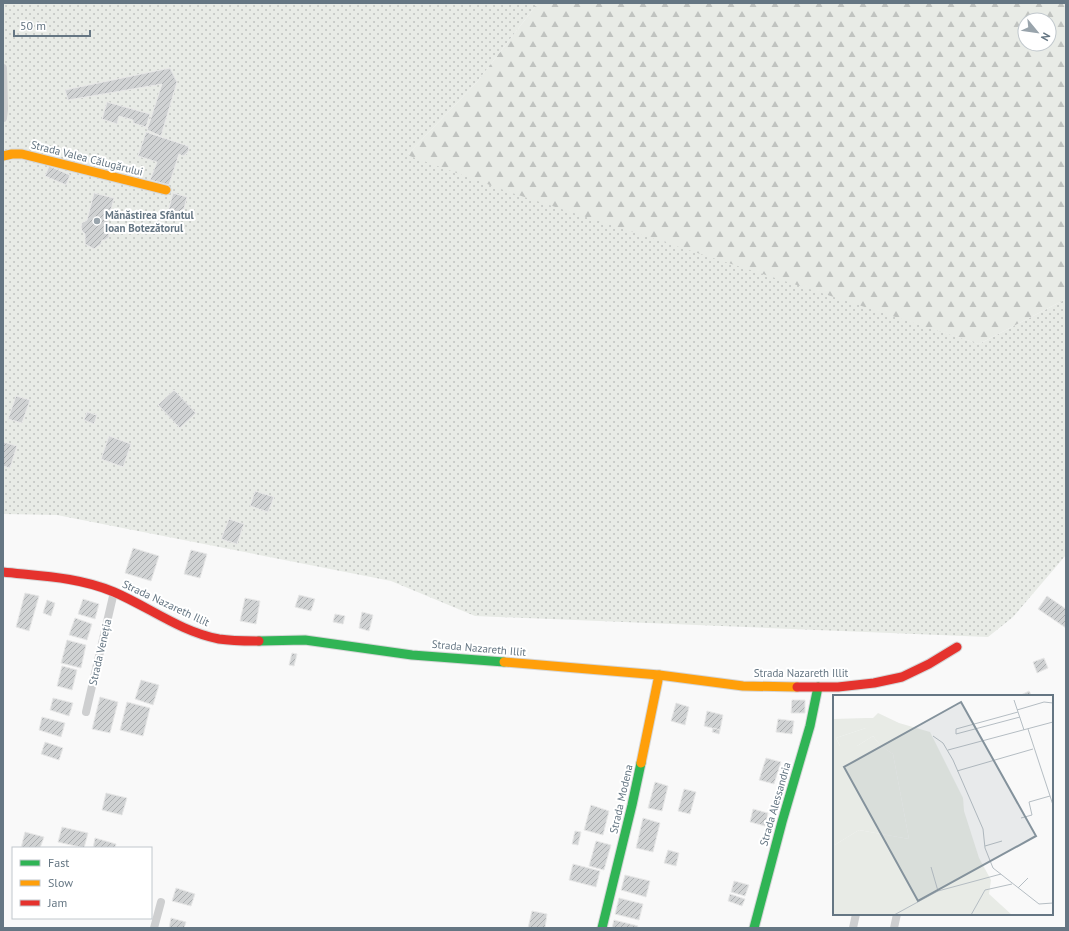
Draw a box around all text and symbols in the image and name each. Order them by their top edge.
scale bar [14,12,90,38]
north arrow [1017,12,1057,52]
text: 50 m [20,18,46,33]
text: N [1038,30,1054,43]
street label: Strada Valea Călugărului [29,137,145,179]
place label: Mănăstirea Sfântul Ioan Botezătorul [105,208,194,235]
marker: Mănăstirea Sfântul Ioan Botezătorul [92,216,102,226]
street label: Strada Nazareth Illit [120,577,212,629]
street label: Strada Veneția [86,617,114,687]
street label: Strada Nazareth Illit [431,637,527,659]
street label: Strada Nazareth Illit [754,666,849,680]
inset map [833,695,1053,915]
street label: Strada Alessandria [756,760,794,848]
street label: Strada Modena [606,763,636,835]
legend [12,847,152,919]
text: Fast [48,855,69,870]
text: Slow [48,875,73,890]
text: Jam [47,895,67,910]

